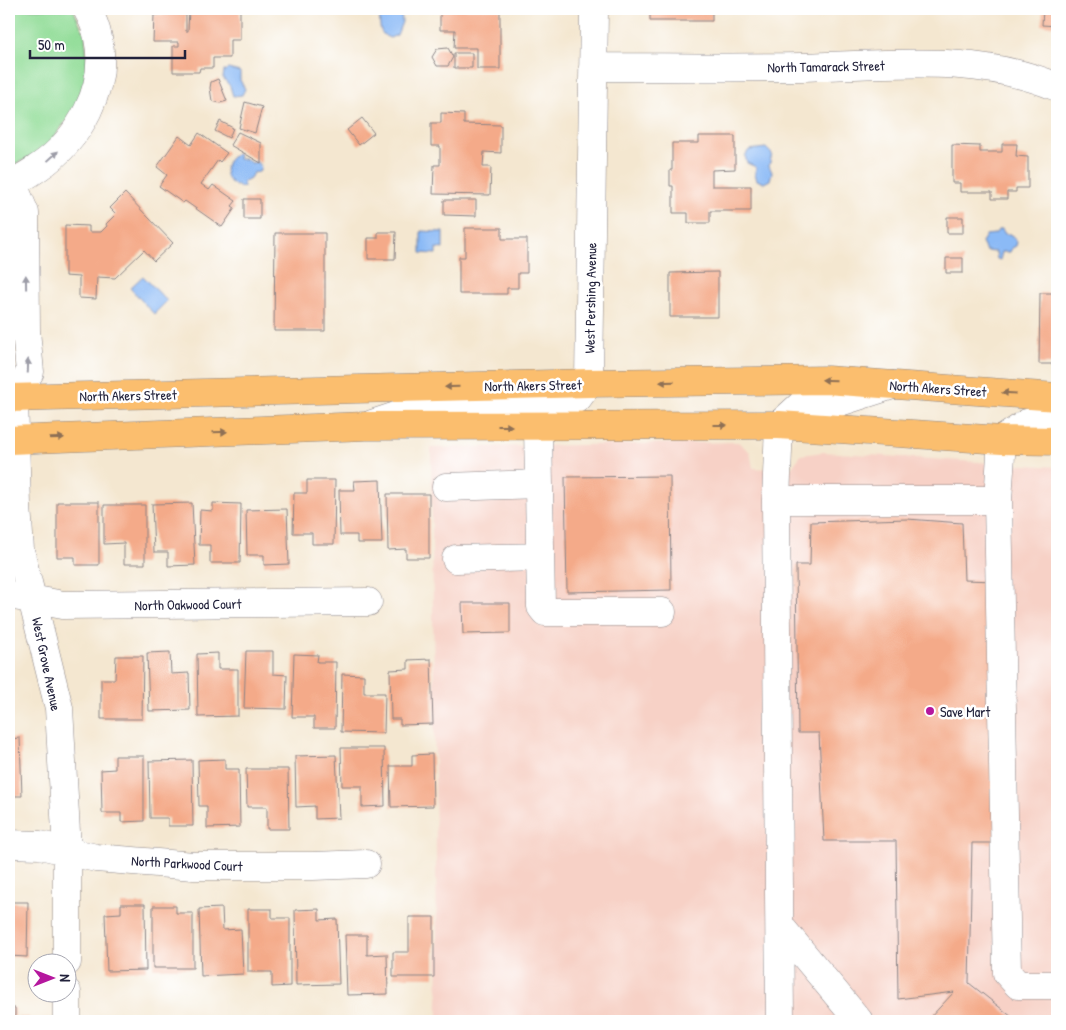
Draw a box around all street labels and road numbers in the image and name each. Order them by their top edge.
street label: North Tamarack Street [767,55,885,77]
street label: West Pershing Avenue [580,242,601,354]
street label: North Akers Street [484,375,582,395]
street label: North Akers Street [889,375,987,401]
street label: North Akers Street [79,385,177,405]
street label: North Oakwood Court [134,594,242,614]
street label: West Grove Avenue [28,615,66,713]
street label: North Parkwood Court [131,851,243,875]

